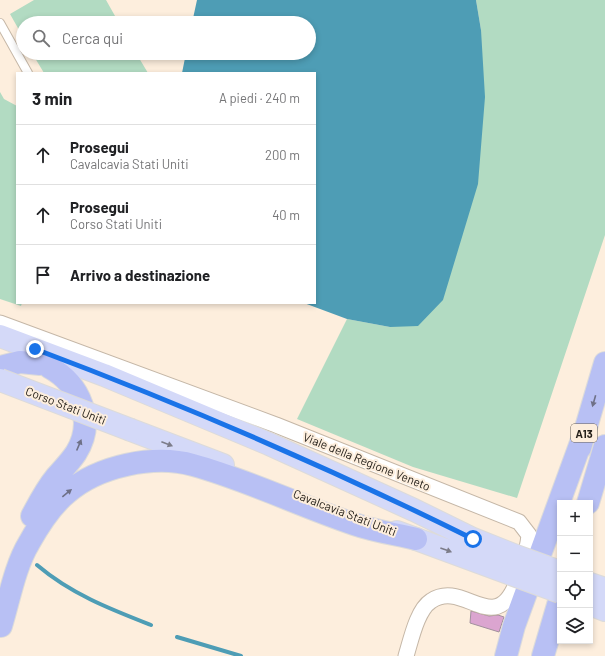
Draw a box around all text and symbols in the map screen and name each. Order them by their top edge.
search box [16,16,316,60]
icon: search [30,27,52,49]
text: Cerca qui [62,29,123,47]
text: 3 min [32,88,72,108]
text: A piedi · 240 m [219,90,300,106]
text: Prosegui [70,138,129,156]
icon: ahead [32,144,54,166]
text: 200 m [265,147,300,163]
text: Cavalcavia Stati Uniti [70,156,188,172]
text: Prosegui [70,198,129,216]
icon: ahead [32,204,54,226]
text: 40 m [272,207,300,223]
text: Corso Stati Uniti [70,216,162,232]
icon: arrive [32,264,54,286]
text: Arrivo a destinazione [70,266,210,284]
route end [26,340,44,358]
street label: Corso Stati Uniti [24,383,108,427]
one-way arrow [591,395,597,407]
road number: A13 [571,424,597,442]
street label: Viale della Regione Veneto [301,429,433,493]
one-way arrow [77,439,83,451]
one-way arrow [162,441,174,447]
street label: Cavalcavia Stati Uniti [291,486,399,538]
one-way arrow [62,489,72,497]
map controls [557,500,593,644]
button: + [557,500,593,536]
route start [464,530,482,548]
button: − [557,536,593,572]
one-way arrow [440,547,452,553]
button: locate [557,572,593,608]
button: layers [557,608,593,644]

